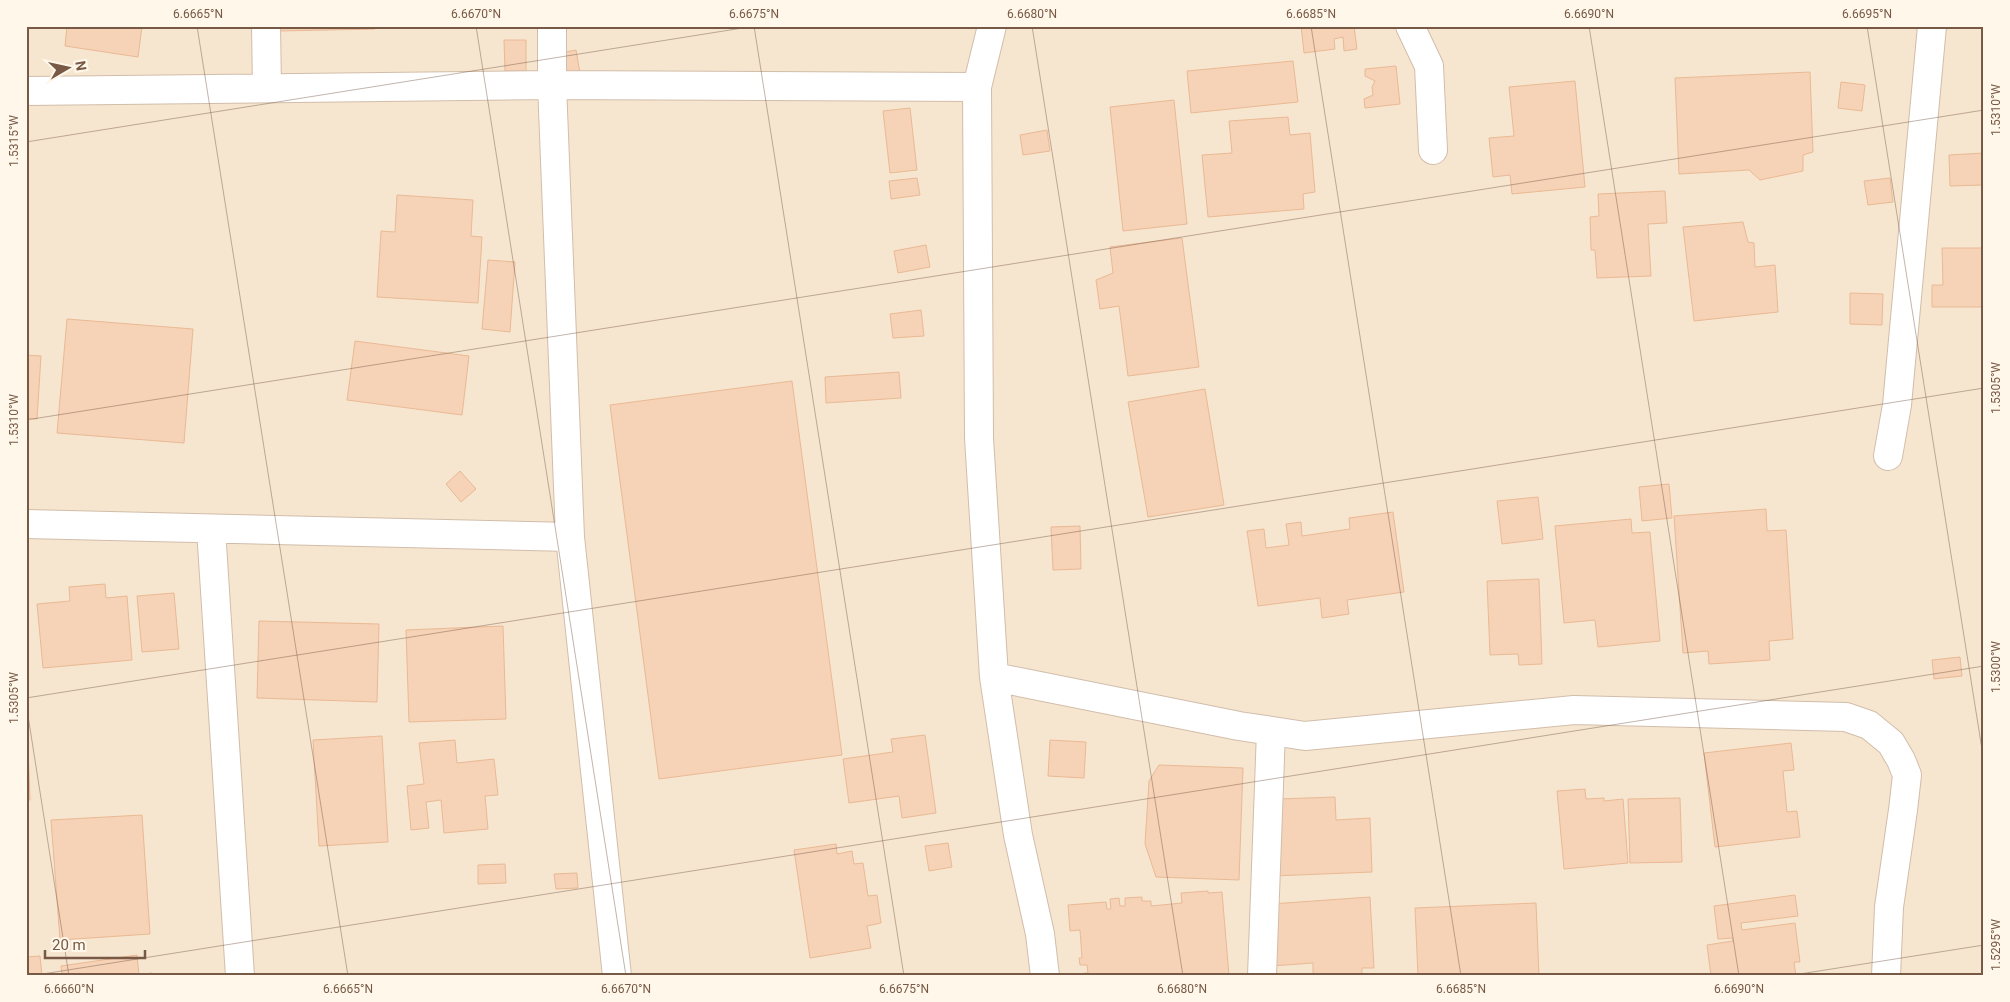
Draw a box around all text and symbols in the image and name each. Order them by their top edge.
text: 6.6665°N [173,7,223,21]
text: 6.6670°N [451,7,501,21]
text: 6.6675°N [729,7,779,21]
text: 6.6680°N [1007,7,1057,21]
text: 6.6685°N [1286,7,1336,21]
text: 6.6690°N [1564,7,1614,21]
text: 6.6695°N [1842,7,1892,21]
north arrow [42,42,92,92]
text: N [72,60,90,72]
text: 1.5310°W [1989,84,2003,136]
text: 1.5315°W [7,115,21,167]
text: 1.5305°W [1989,362,2003,414]
text: 1.5310°W [7,394,21,446]
text: 1.5300°W [1989,641,2003,693]
text: 1.5305°W [7,672,21,724]
text: 1.5295°W [1989,919,2003,971]
scale bar [45,927,145,959]
text: 20 m [52,936,86,954]
text: 6.6660°N [44,982,94,996]
text: 6.6665°N [323,982,373,996]
text: 6.6670°N [601,982,651,996]
text: 6.6675°N [879,982,929,996]
text: 6.6680°N [1157,982,1207,996]
text: 6.6685°N [1436,982,1486,996]
text: 6.6690°N [1714,982,1764,996]

